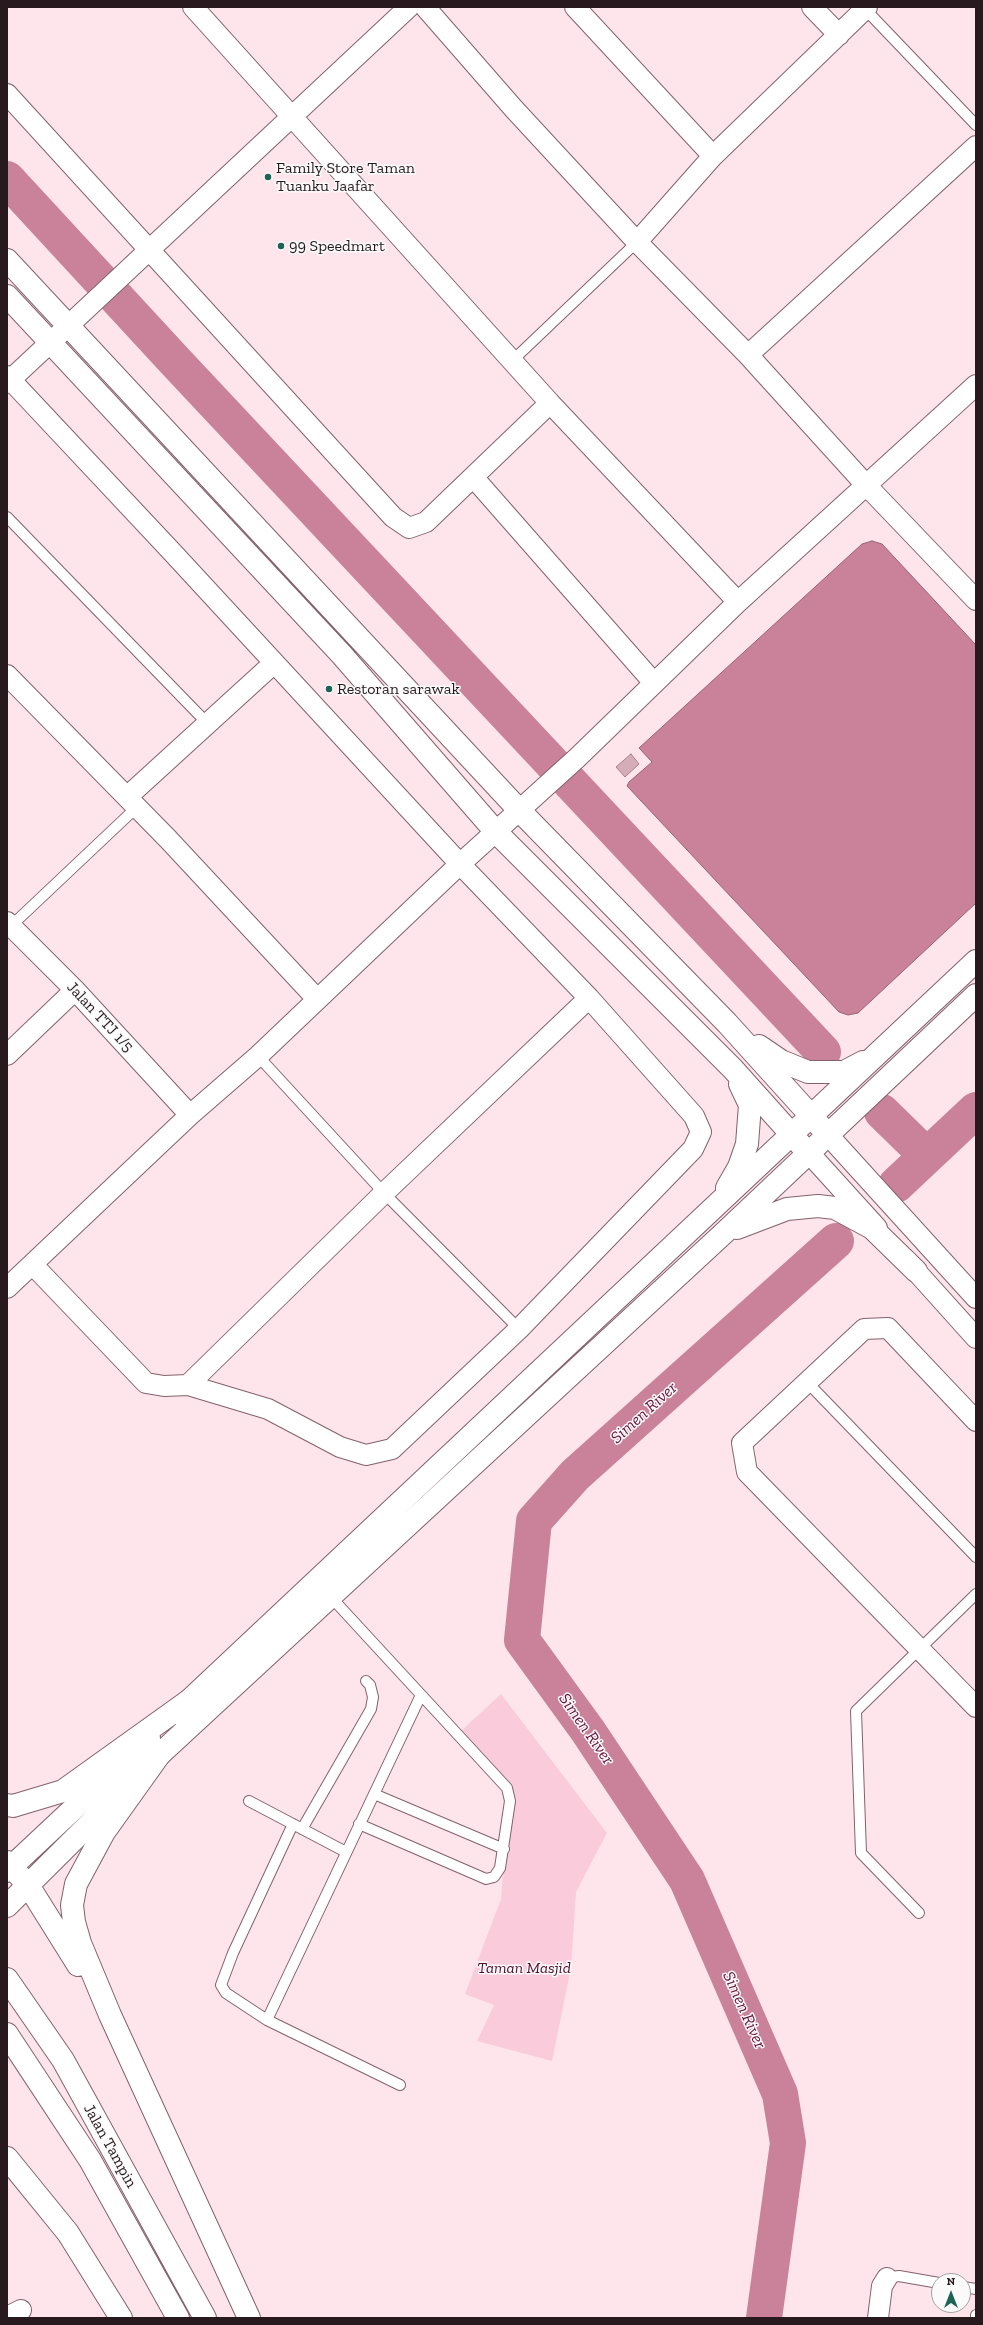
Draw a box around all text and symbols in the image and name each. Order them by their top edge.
place label: Family Store Taman Tuanku Jaafar [276,158,415,196]
marker: Family Store Taman Tuanku Jaafar [263,172,273,182]
place label: 99 Speedmart [289,236,385,256]
marker: 99 Speedmart [276,241,286,251]
place label: Restoran sarawak [337,679,460,699]
marker: Restoran sarawak [324,684,334,694]
street label: Jalan TTJ 1/5 [63,978,137,1056]
water label: Simen River [607,1378,681,1448]
water label: Simen River [554,1689,618,1769]
park label: Taman Masjid [477,1958,571,1978]
water label: Simen River [718,1968,770,2052]
street label: Jalan Tampin [79,2101,141,2191]
north arrow [931,2273,971,2313]
text: N [947,2275,955,2288]

